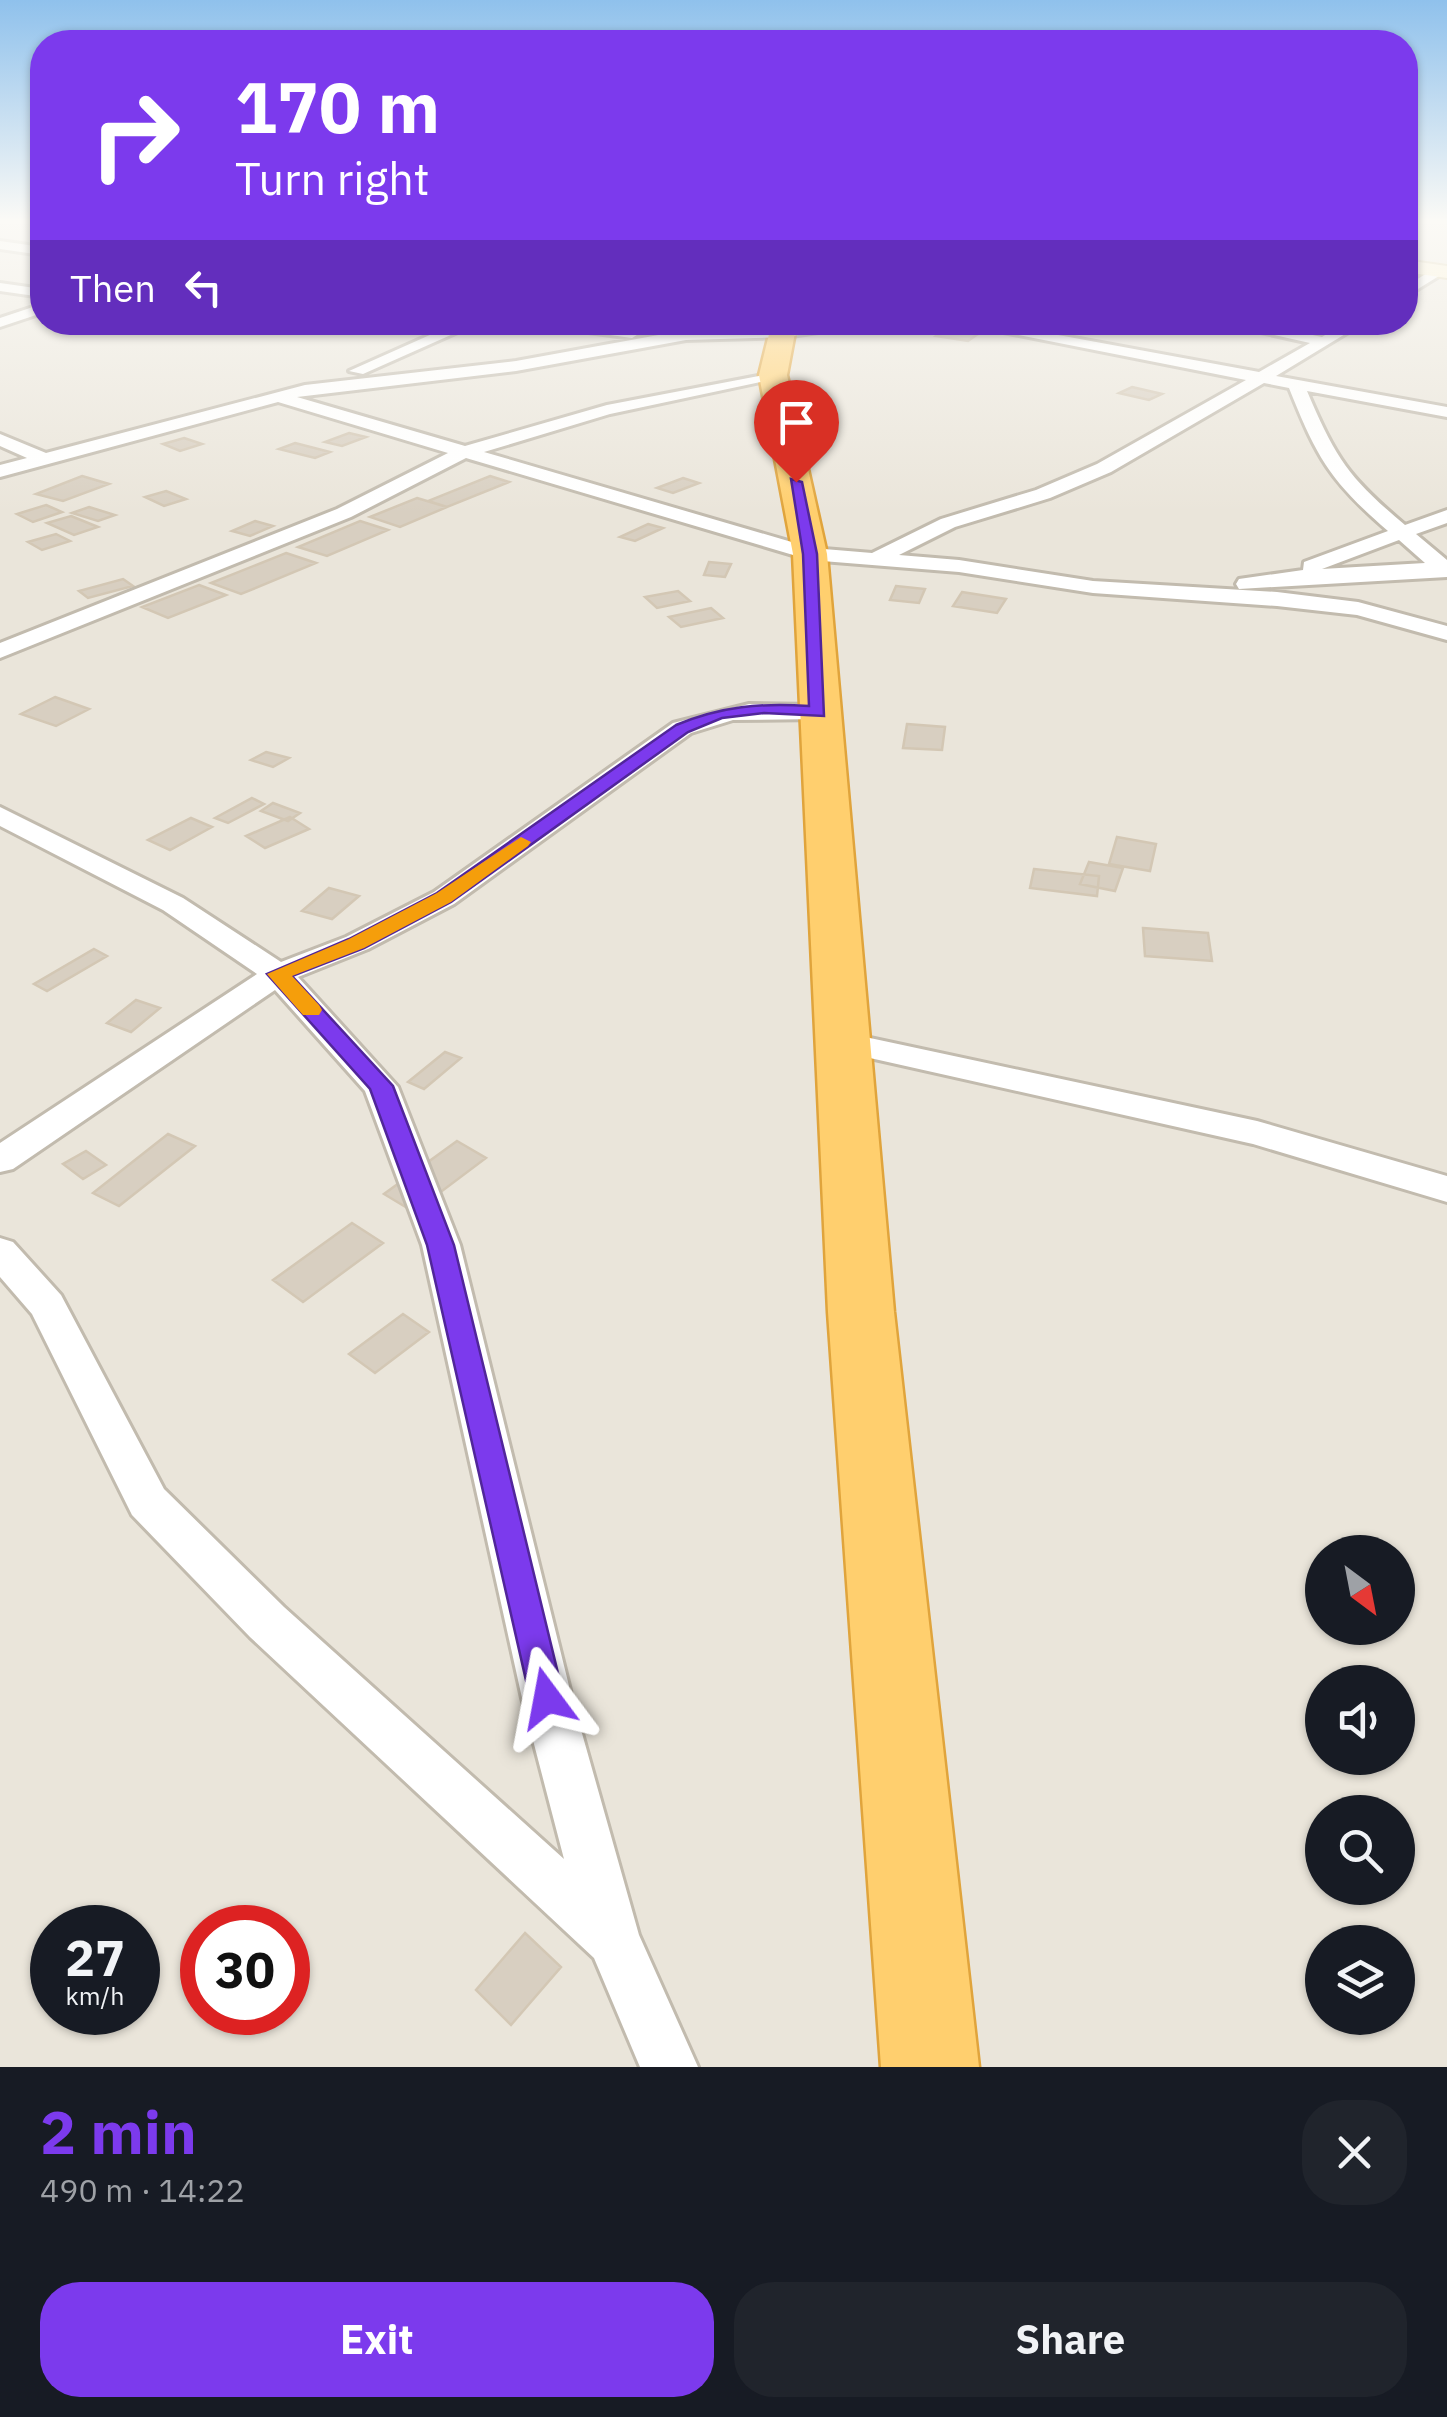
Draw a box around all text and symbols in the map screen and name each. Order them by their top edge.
text: 170 m [235,61,440,152]
icon: right [70,70,200,200]
text: Turn right [235,149,430,207]
icon: left [176,260,231,315]
text: Then [70,263,156,312]
pin [754,380,839,483]
icon: arrive [769,395,824,450]
north arrow [1305,1535,1415,1645]
map controls [1305,1535,1415,2035]
position arrow [495,1646,599,1750]
button: sound [1305,1665,1415,1775]
button: search [1305,1795,1415,1905]
speed limit sign: 30 [180,1905,310,2035]
text: 27 [65,1925,125,1990]
button: layers [1305,1925,1415,2035]
text: km/h [66,1979,124,2012]
text: 2 min [40,2092,197,2171]
button: close [1302,2100,1407,2205]
text: 490 m · 14:22 [40,2169,245,2211]
button: Exit [40,2282,714,2397]
button: Share [734,2282,1407,2397]

